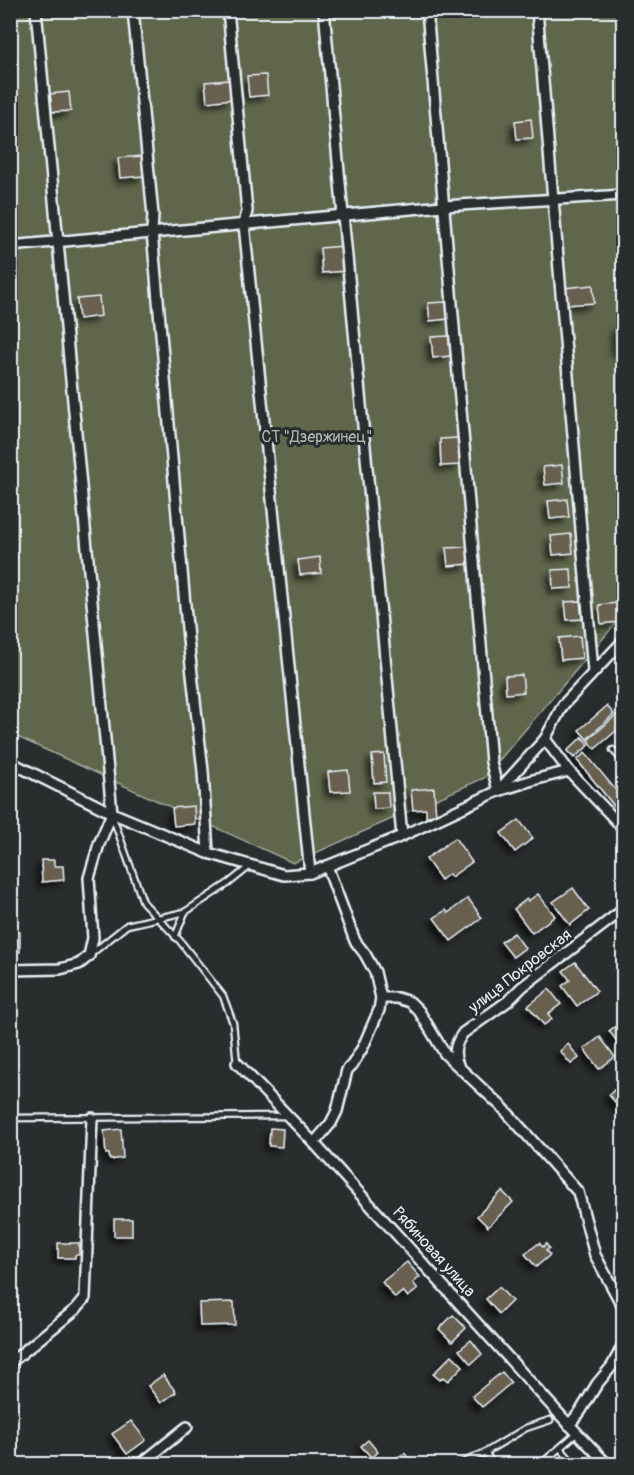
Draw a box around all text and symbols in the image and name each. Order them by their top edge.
park label: СТ "Дзержинец" [261,427,373,447]
street label: улица Покровская [464,925,575,1018]
street label: Рябиновая улица [388,1203,480,1301]

